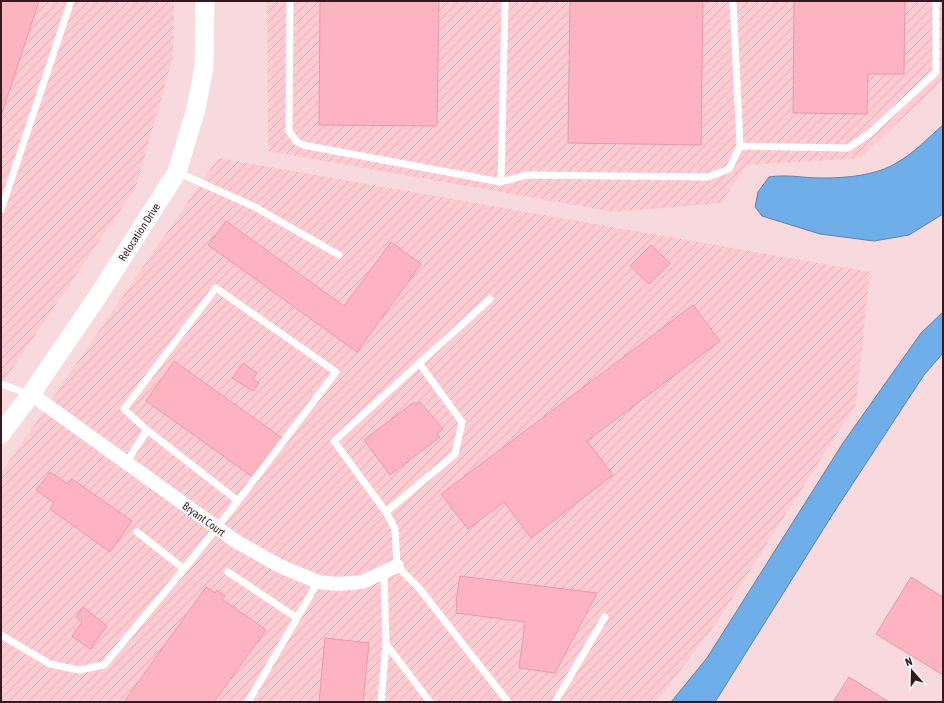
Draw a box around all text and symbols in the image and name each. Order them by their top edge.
street label: Relocation Drive [116,201,162,263]
street label: Bryant Court [180,500,228,538]
north arrow [892,651,932,691]
text: N [903,655,914,668]

